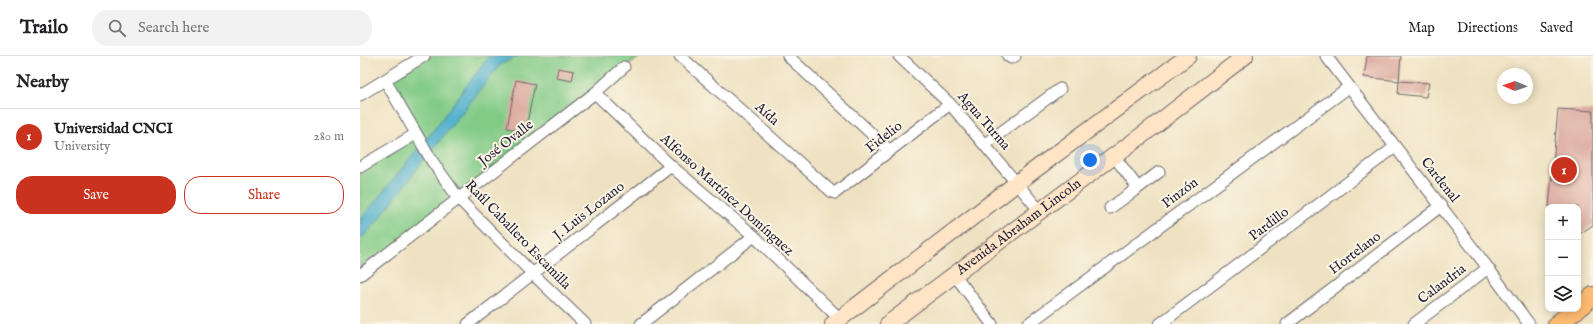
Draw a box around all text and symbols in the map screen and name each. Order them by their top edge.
search box [92,10,372,46]
text: Trailo [20,16,68,40]
icon: search [106,17,128,39]
text: Search here [138,18,209,37]
text: Map [1408,19,1435,37]
text: Directions [1457,19,1518,37]
text: Saved [1540,19,1573,37]
north arrow [1497,68,1533,104]
text: Nearby [16,72,69,93]
street label: Agua Turma [953,87,1015,155]
street label: Aída [750,98,784,130]
street label: José Ovalle [473,116,538,171]
street label: Fidelio [862,117,906,157]
text: Universidad CNCI [54,119,173,138]
text: 1 [27,128,31,145]
text: 280 m [314,128,344,145]
street label: Alfonso Martínez Domínguez [656,130,798,260]
text: University [54,138,110,155]
your location [1080,150,1100,170]
street label: Cardenal [1417,154,1463,206]
pin: 1 [1551,155,1577,185]
street label: Pinzón [1158,173,1202,212]
street label: Avenida Abraham Lincoln [952,174,1085,280]
button: Save [16,176,176,214]
button: Share [184,176,344,214]
street label: Raúl Caballero Escamilla [461,177,576,294]
street label: J. Luis Lozano [548,177,629,246]
street label: Pardillo [1245,203,1293,245]
map controls [1545,204,1581,312]
button: + [1545,204,1581,240]
street label: Hortelano [1325,227,1385,278]
button: − [1545,240,1581,276]
street label: Calandria [1414,259,1470,308]
button: layers [1545,276,1581,312]

